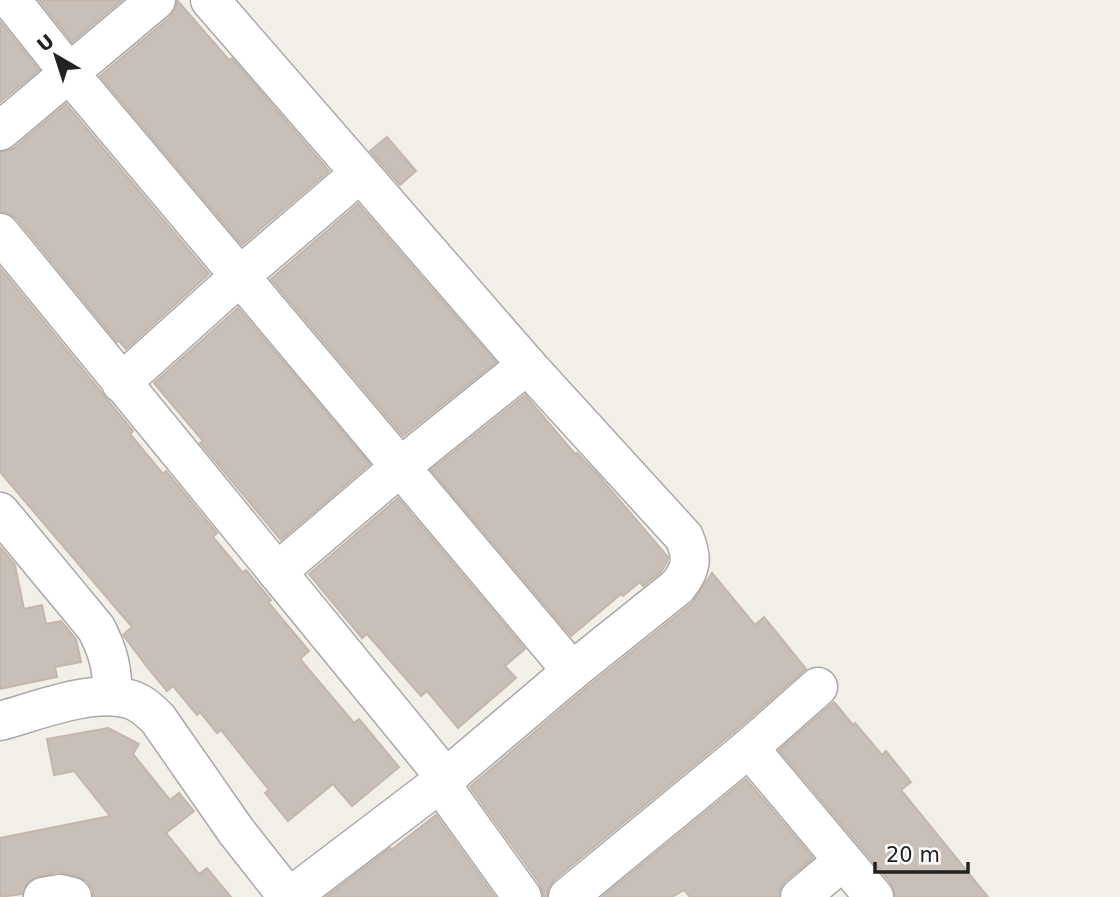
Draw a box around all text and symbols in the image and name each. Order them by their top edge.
north arrow [21,21,91,91]
text: U [32,29,58,56]
scale bar [875,830,968,874]
text: 20 m [886,843,940,867]

